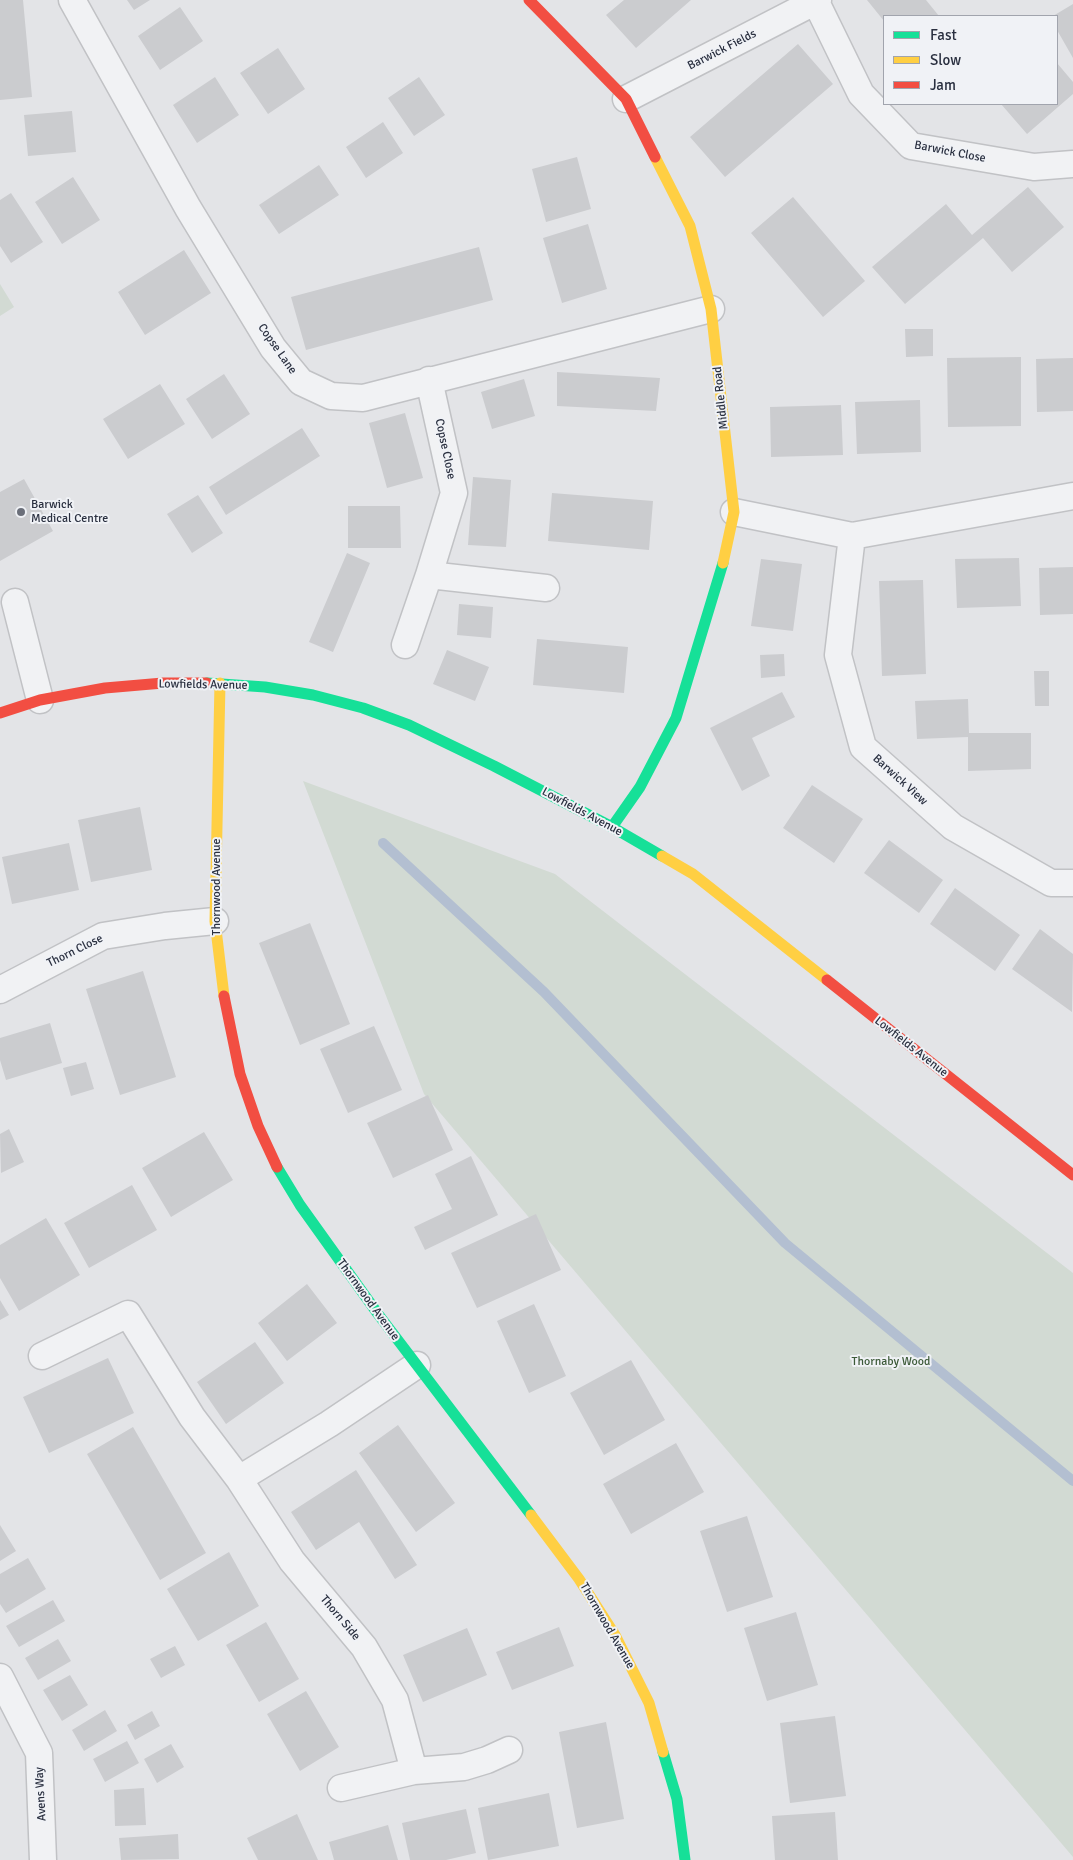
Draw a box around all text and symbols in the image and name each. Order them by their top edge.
legend [883,15,1058,105]
text: Fast [930,26,957,44]
street label: Barwick Fields [685,27,759,73]
text: Slow [930,51,961,69]
text: Jam [930,76,956,94]
street label: Barwick Close [913,138,987,166]
street label: Copse Lane [254,321,300,377]
street label: Middle Road [711,366,731,430]
street label: Copse Close [432,417,458,481]
place label: Barwick Medical Centre [31,498,108,526]
marker: Barwick Medical Centre [15,506,27,518]
street label: Lowfields Avenue [158,677,248,693]
street label: Barwick View [870,752,930,808]
street label: Lowfields Avenue [539,785,625,839]
street label: Thornwood Avenue [210,839,224,935]
street label: Thorn Close [45,931,105,971]
street label: Lowfields Avenue [871,1014,951,1080]
street label: Thornwood Avenue [334,1257,402,1343]
park label: Thornaby Wood [852,1355,930,1369]
street label: Thornwood Avenue [577,1580,637,1672]
street label: Thorn Side [317,1592,363,1644]
street label: Avens Way [32,1767,50,1821]

